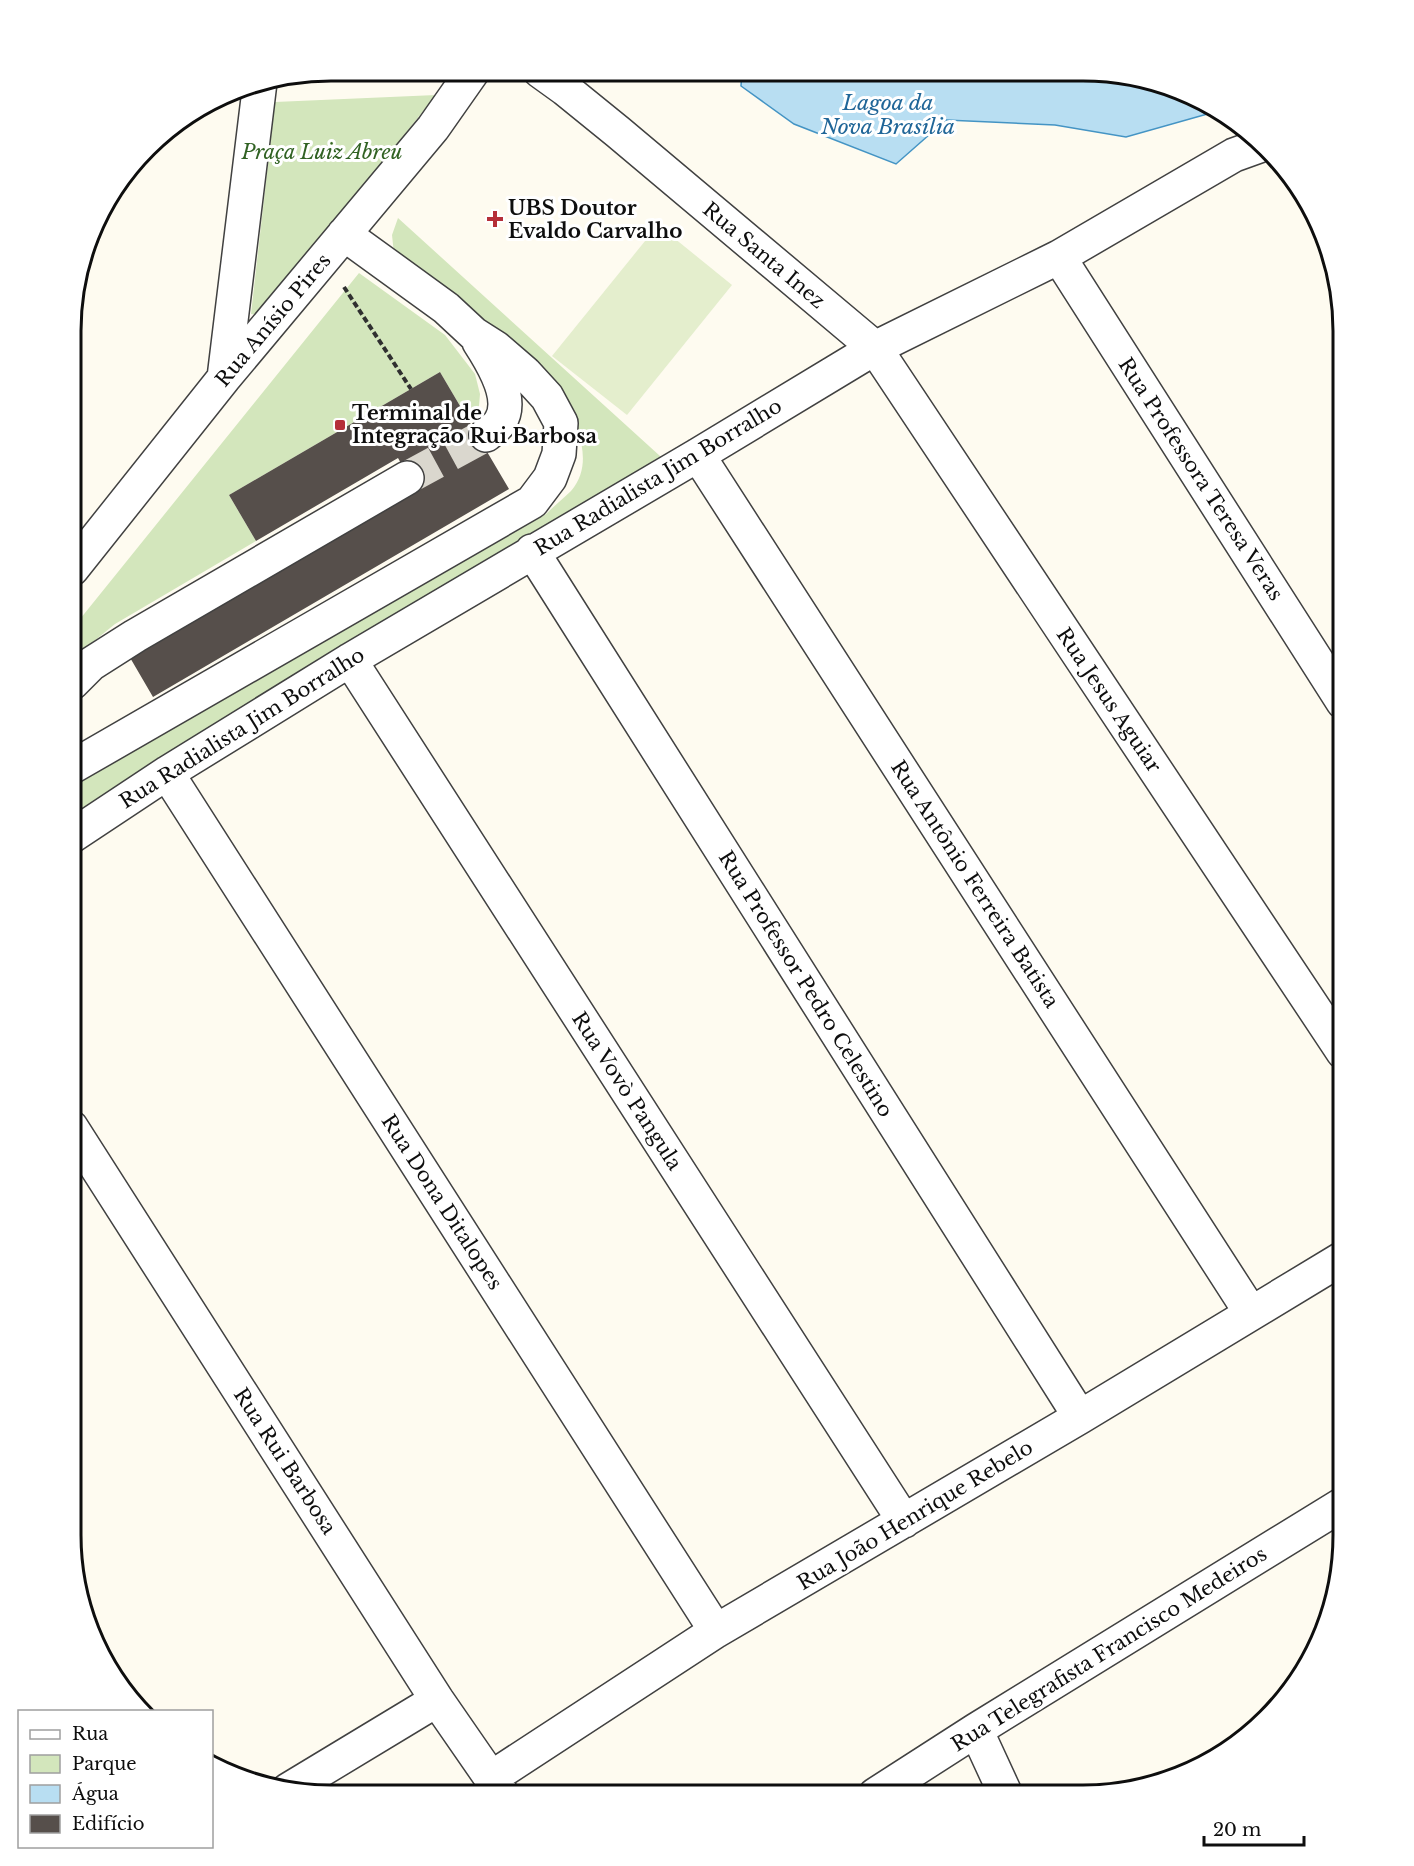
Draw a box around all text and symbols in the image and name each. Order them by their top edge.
water label: Lagoa da Nova Brasília [820,90,955,140]
park label: Praça Luiz Abreu [241,140,403,164]
place label: UBS Doutor Evaldo Carvalho [508,196,682,243]
street label: Rua Santa Inez [698,197,830,313]
marker: UBS Doutor Evaldo Carvalho [486,210,504,228]
street label: Rua Anísio Pires [210,249,336,391]
street label: Rua Professora Teresa Veras [1114,353,1288,605]
street label: Rua Radialista Jim Borralho [530,394,786,560]
place label: Terminal de Integração Rui Barbosa [352,401,598,448]
marker: Terminal de Integração Rui Barbosa [333,418,347,432]
street label: Rua Jesus Aguiar [1052,623,1167,777]
street label: Rua Radialista Jim Borralho [115,643,369,813]
street label: Rua Antônio Ferreira Batista [886,756,1065,1013]
street label: Rua Professor Pedro Celestino [714,846,898,1122]
street label: Rua Vovò Pangula [567,1008,688,1175]
street label: Rua Dona Ditalopes [376,1110,508,1294]
street label: Rua Rui Barbosa [229,1383,342,1539]
street label: Rua João Henrique Rebelo [793,1435,1037,1595]
street label: Rua Telegrafista Francisco Medeiros [947,1542,1271,1756]
legend [18,1710,213,1848]
text: Rua [72,1723,108,1745]
text: Parque [72,1753,137,1775]
text: Água [71,1782,119,1805]
scale bar [1204,1809,1304,1847]
text: Edifício [72,1813,145,1835]
text: 20 m [1213,1819,1261,1841]

